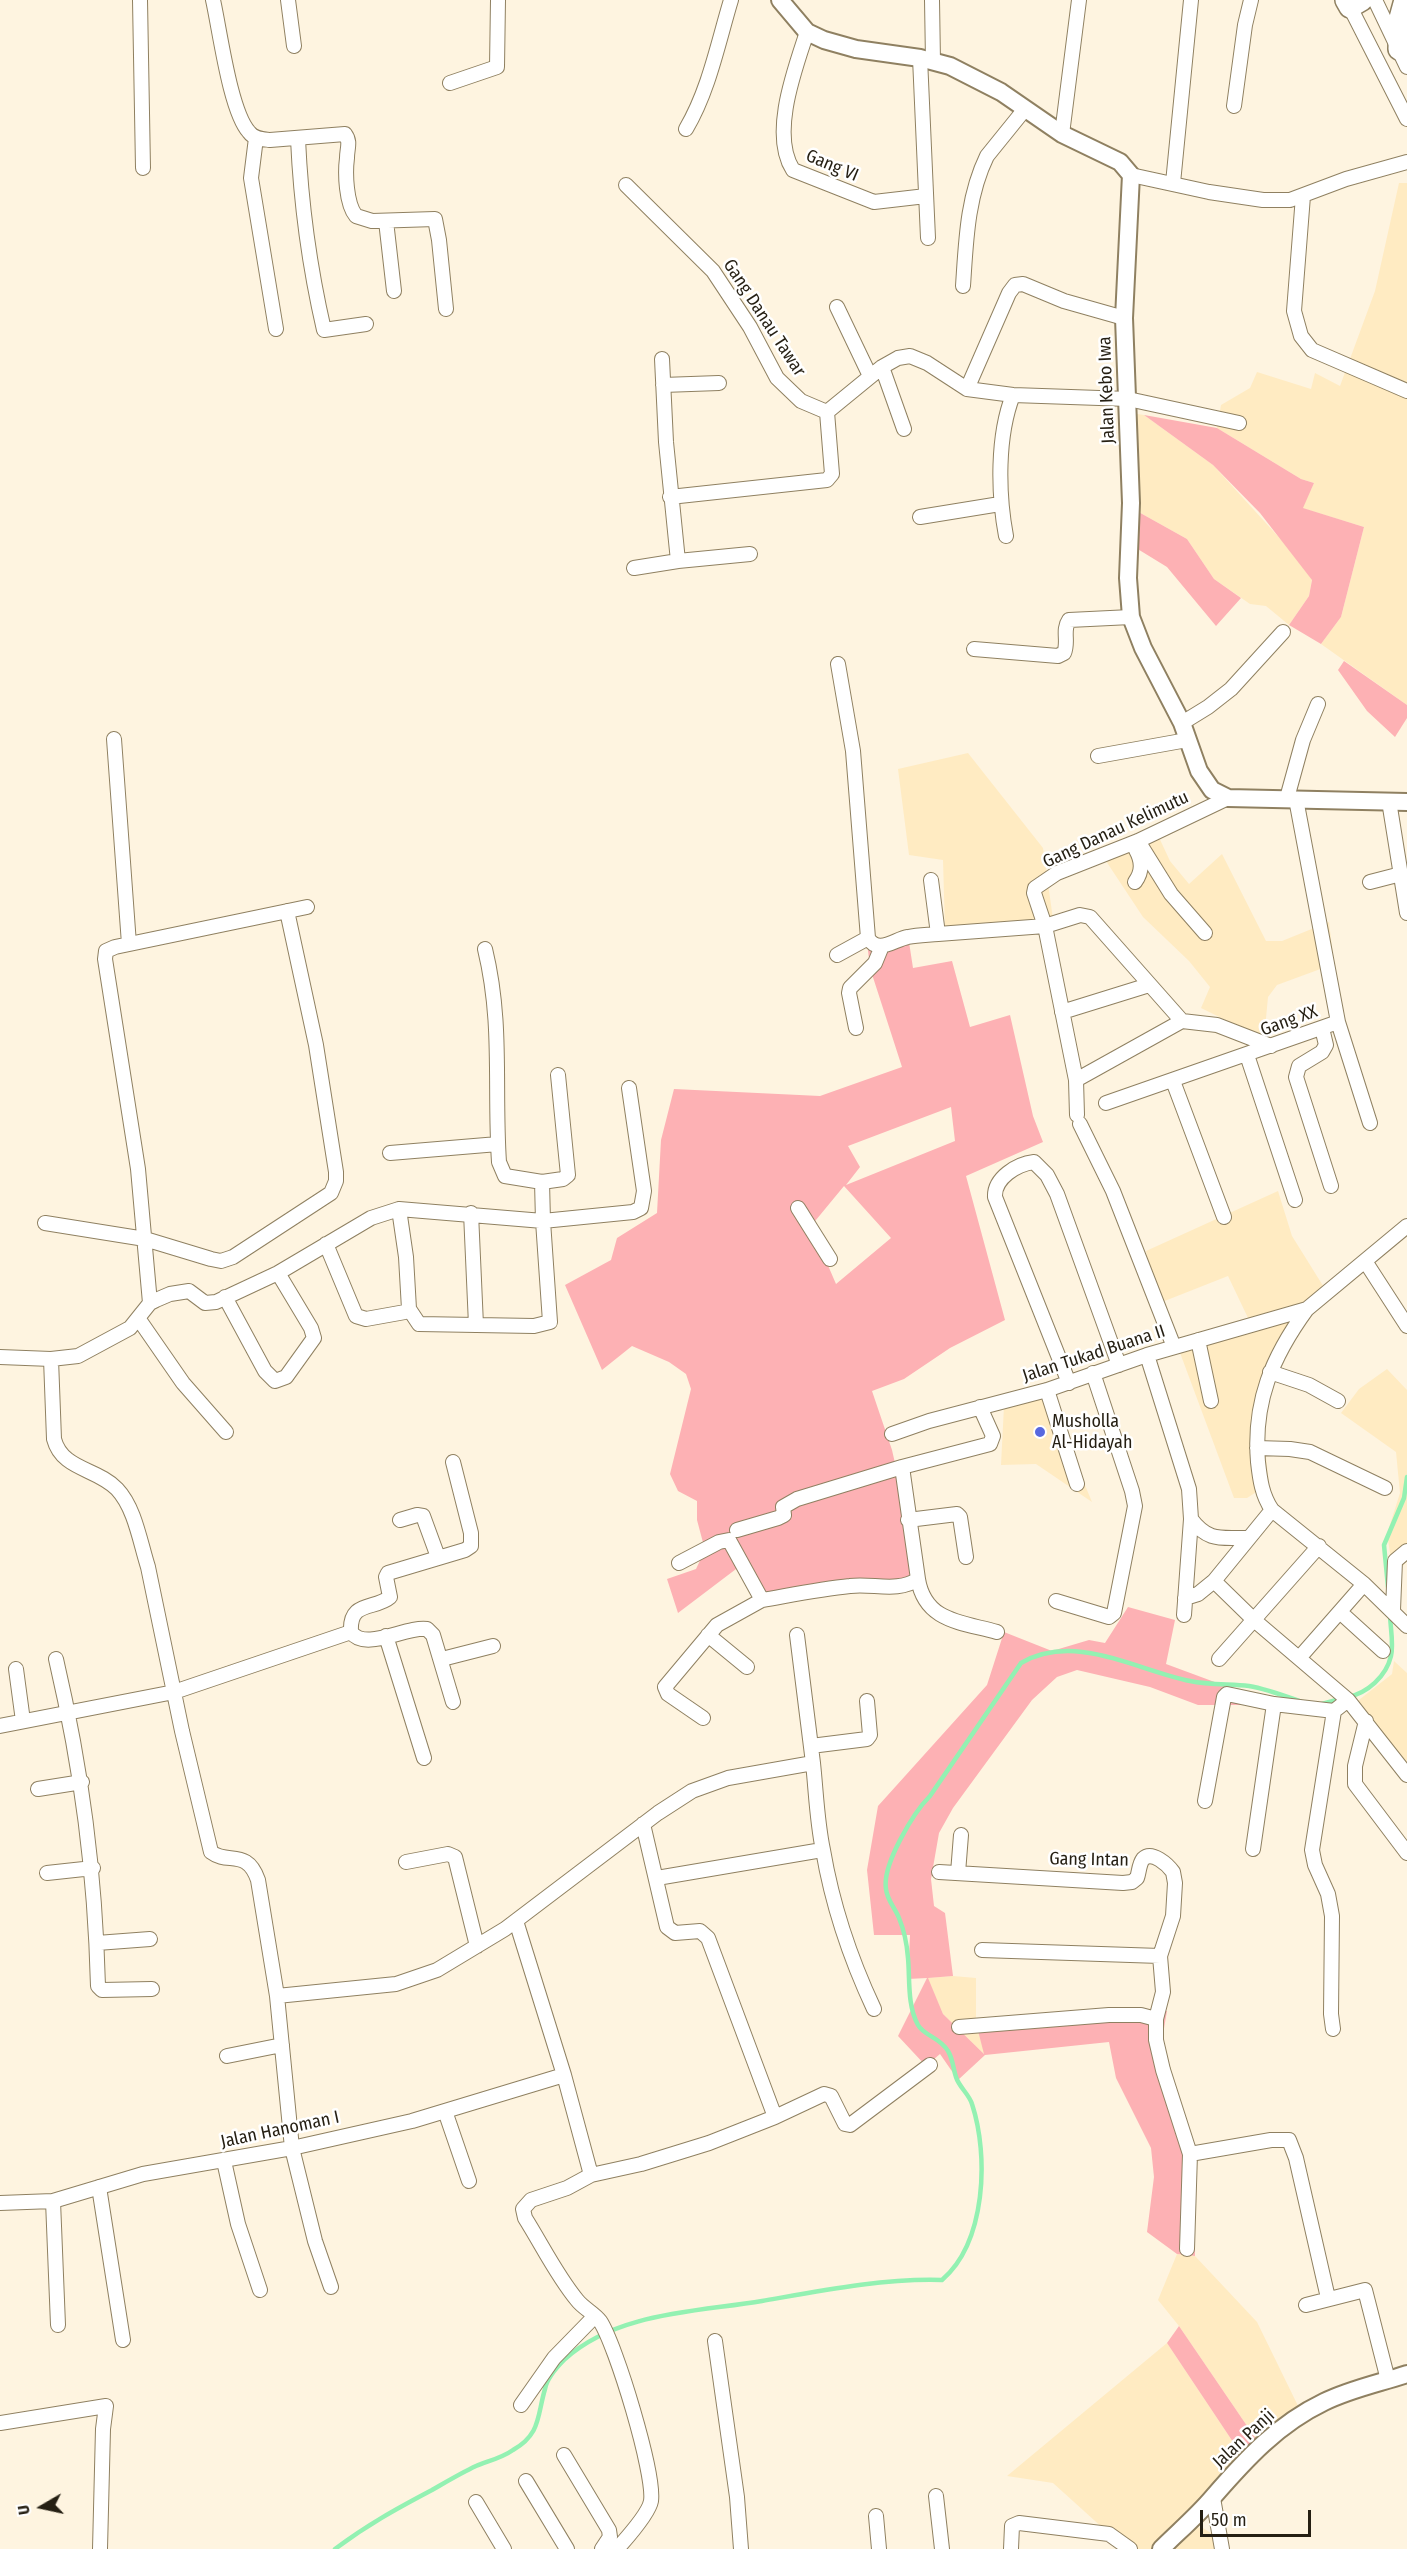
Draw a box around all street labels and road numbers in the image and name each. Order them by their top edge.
street label: Gang VI [802,145,862,187]
street label: Gang Danau Tawar [718,255,810,381]
street label: Jalan Kebo Iwa [1094,336,1120,444]
street label: Gang Danau Kelimutu [1040,787,1192,873]
street label: Gang XX [1258,1001,1320,1041]
street label: Jalan Tukad Buana II [1020,1321,1168,1387]
street label: Gang Intan [1049,1849,1129,1871]
street label: Jalan Hanoman I [219,2107,341,2153]
street label: Jalan Panji [1209,2405,1279,2473]

